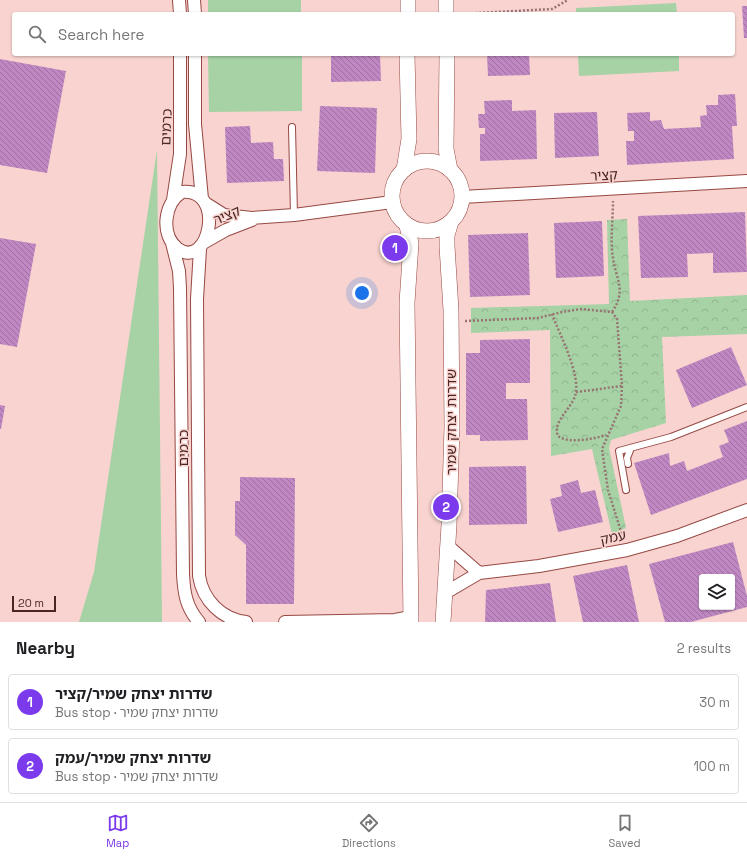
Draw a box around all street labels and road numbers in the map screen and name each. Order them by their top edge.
street label: כרמים [156,108,176,146]
street label: קציר [590,165,618,185]
street label: קציר [211,201,243,229]
street label: שדרות יצחק שמיר [442,369,460,475]
street label: כרמים [174,430,192,466]
street label: עמק [598,525,628,549]

